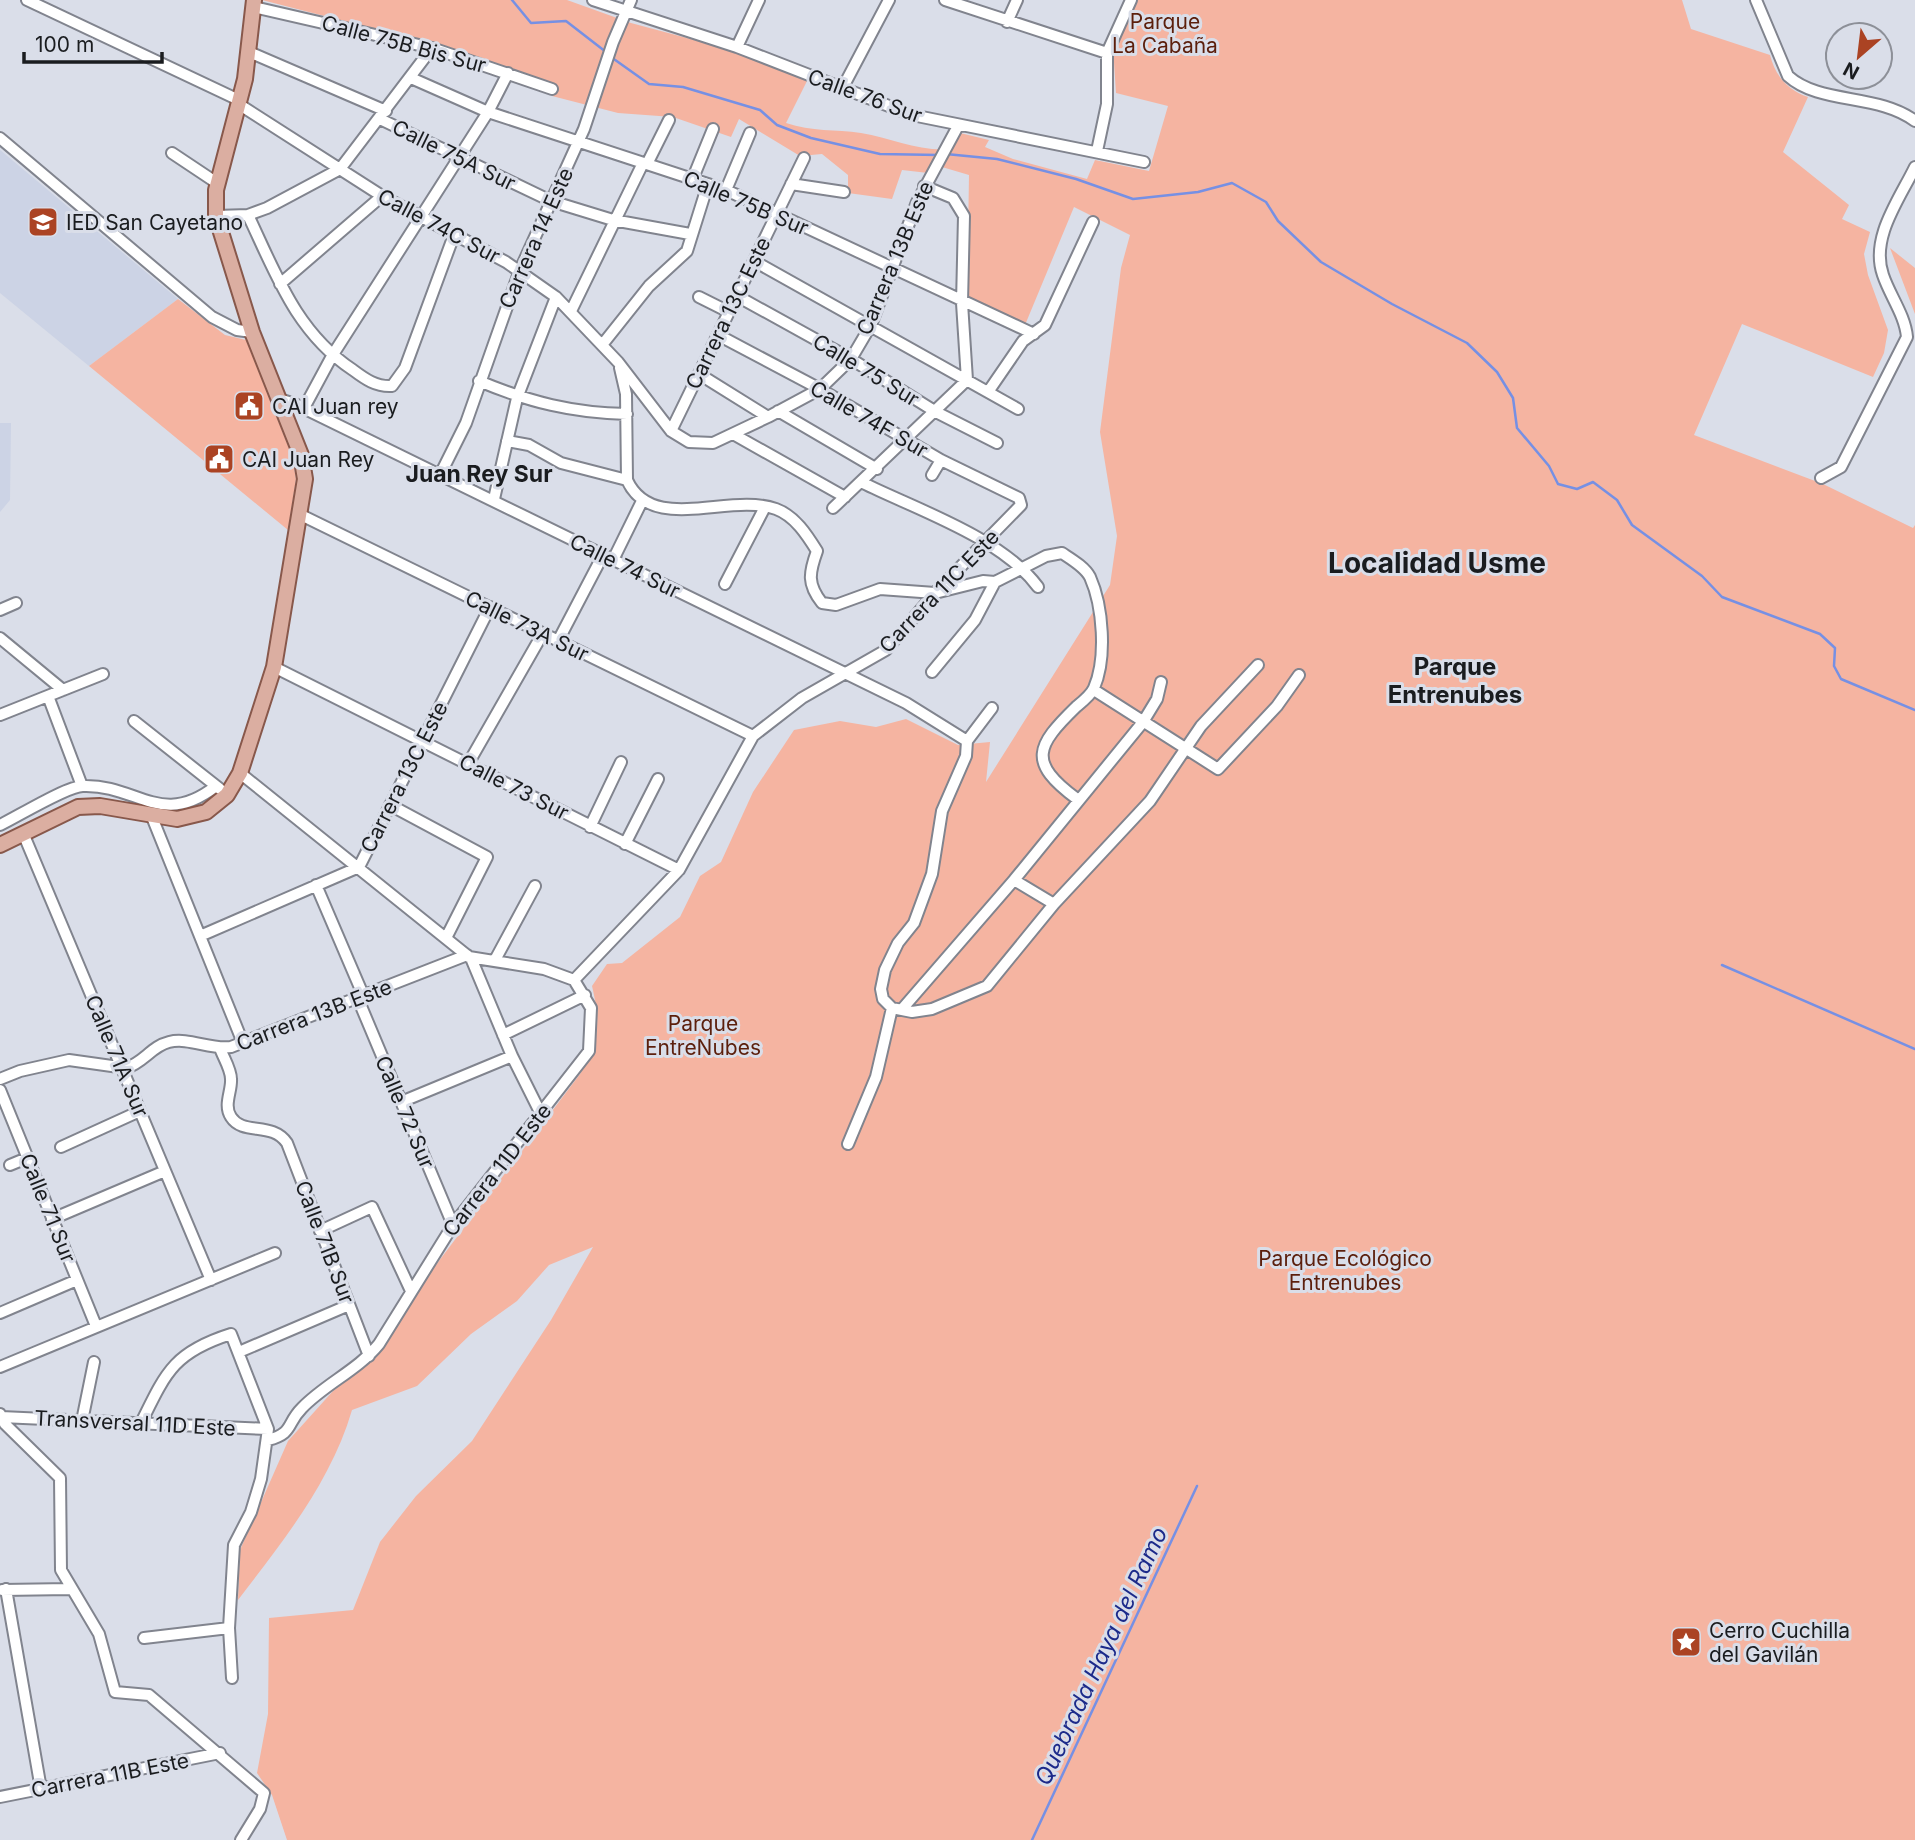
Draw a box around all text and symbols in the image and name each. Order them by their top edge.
park label: Parque La Cabaña [1112,9,1218,58]
street label: Calle 75B Bis Sur [319,10,489,78]
scale bar [24,21,163,65]
north arrow [1824,21,1894,91]
text: 100 m [35,32,94,57]
text: N [1839,57,1863,84]
street label: Calle 76 Sur [804,64,926,128]
street label: Calle 75A Sur [388,114,520,196]
street label: Carrera 14 Este [494,164,578,312]
street label: Calle 75B Sur [680,165,812,241]
street label: Carrera 13B Este [851,177,939,339]
street label: Calle 74C Sur [374,183,504,269]
school or university icon: IED San Cayetano [26,205,60,239]
place label: IED San Cayetano [66,210,243,235]
street label: Carrera 13C Este [680,233,776,393]
street label: Calle 75 Sur [808,328,924,412]
street label: Calle 74F Sur [806,375,932,463]
public building icon: CAI Juan rey [232,389,266,423]
place label: CAI Juan rey [272,394,399,419]
public building icon: CAI Juan Rey [202,442,236,476]
place label: CAI Juan Rey [242,447,375,472]
district label: Juan Rey Sur [405,460,553,488]
street label: Carrera 11C Este [874,524,1004,658]
street label: Calle 74 Sur [566,529,684,603]
district label: Localidad Usme [1328,546,1546,580]
street label: Calle 73A Sur [461,585,593,667]
district label: Parque Entrenubes [1388,652,1522,709]
street label: Carrera 13C Este [355,697,453,857]
street label: Calle 73 Sur [455,749,573,825]
street label: Carrera 13B Este [233,974,395,1056]
street label: Calle 71A Sur [80,991,154,1121]
park label: Parque EntreNubes [645,1011,761,1060]
street label: Calle 72 Sur [370,1052,440,1172]
street label: Carrera 11D Este [437,1099,557,1241]
street label: Calle 71 Sur [15,1150,81,1266]
street label: Calle 71B Sur [290,1177,360,1307]
park label: Parque Ecológico Entrenubes [1258,1246,1432,1295]
street label: Transversal 11D Este [34,1405,236,1441]
water label: Quebrada Haya del Ramo [1029,1523,1173,1789]
place label: Cerro Cuchilla del Gavilán [1709,1618,1850,1667]
place icon: Cerro Cuchilla del Gavilán [1669,1625,1703,1659]
street label: Carrera 11B Este [29,1747,191,1803]

